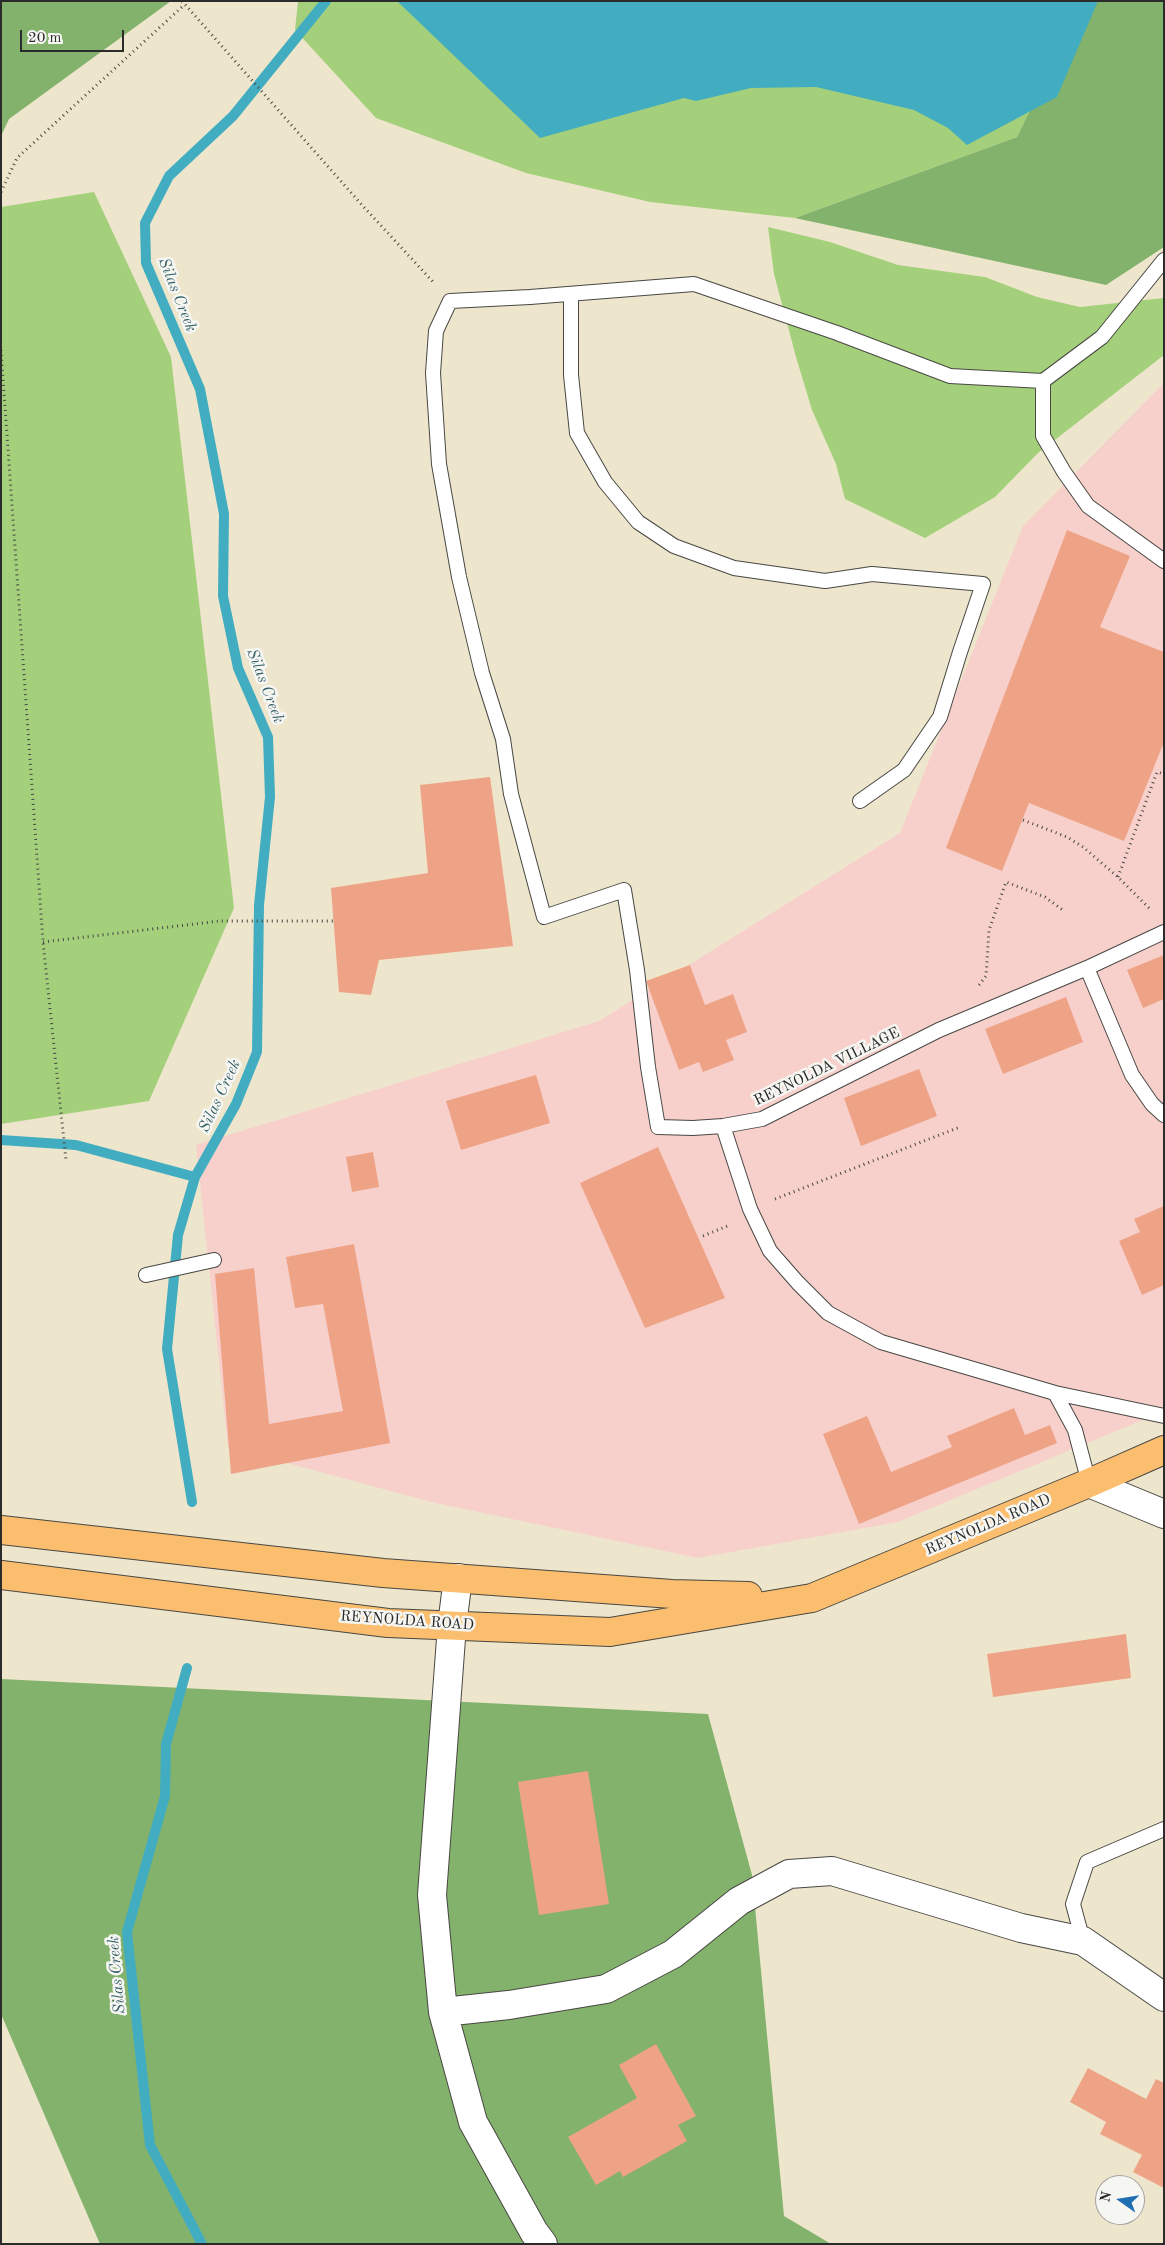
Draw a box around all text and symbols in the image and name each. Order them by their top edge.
scale bar [22,20,126,52]
text: 20 m [28,31,62,46]
water label: Silas Creek [153,255,201,335]
water label: Silas Creek [242,646,288,726]
street label: REYNOLDA VILLAGE [751,1024,903,1110]
water label: Silas Creek [195,1056,245,1136]
street label: REYNOLDA ROAD [923,1491,1053,1559]
street label: REYNOLDA ROAD [340,1607,474,1635]
water label: Silas Creek [104,1935,130,2015]
north arrow [1095,2175,1145,2225]
text: N [1098,2190,1114,2204]

